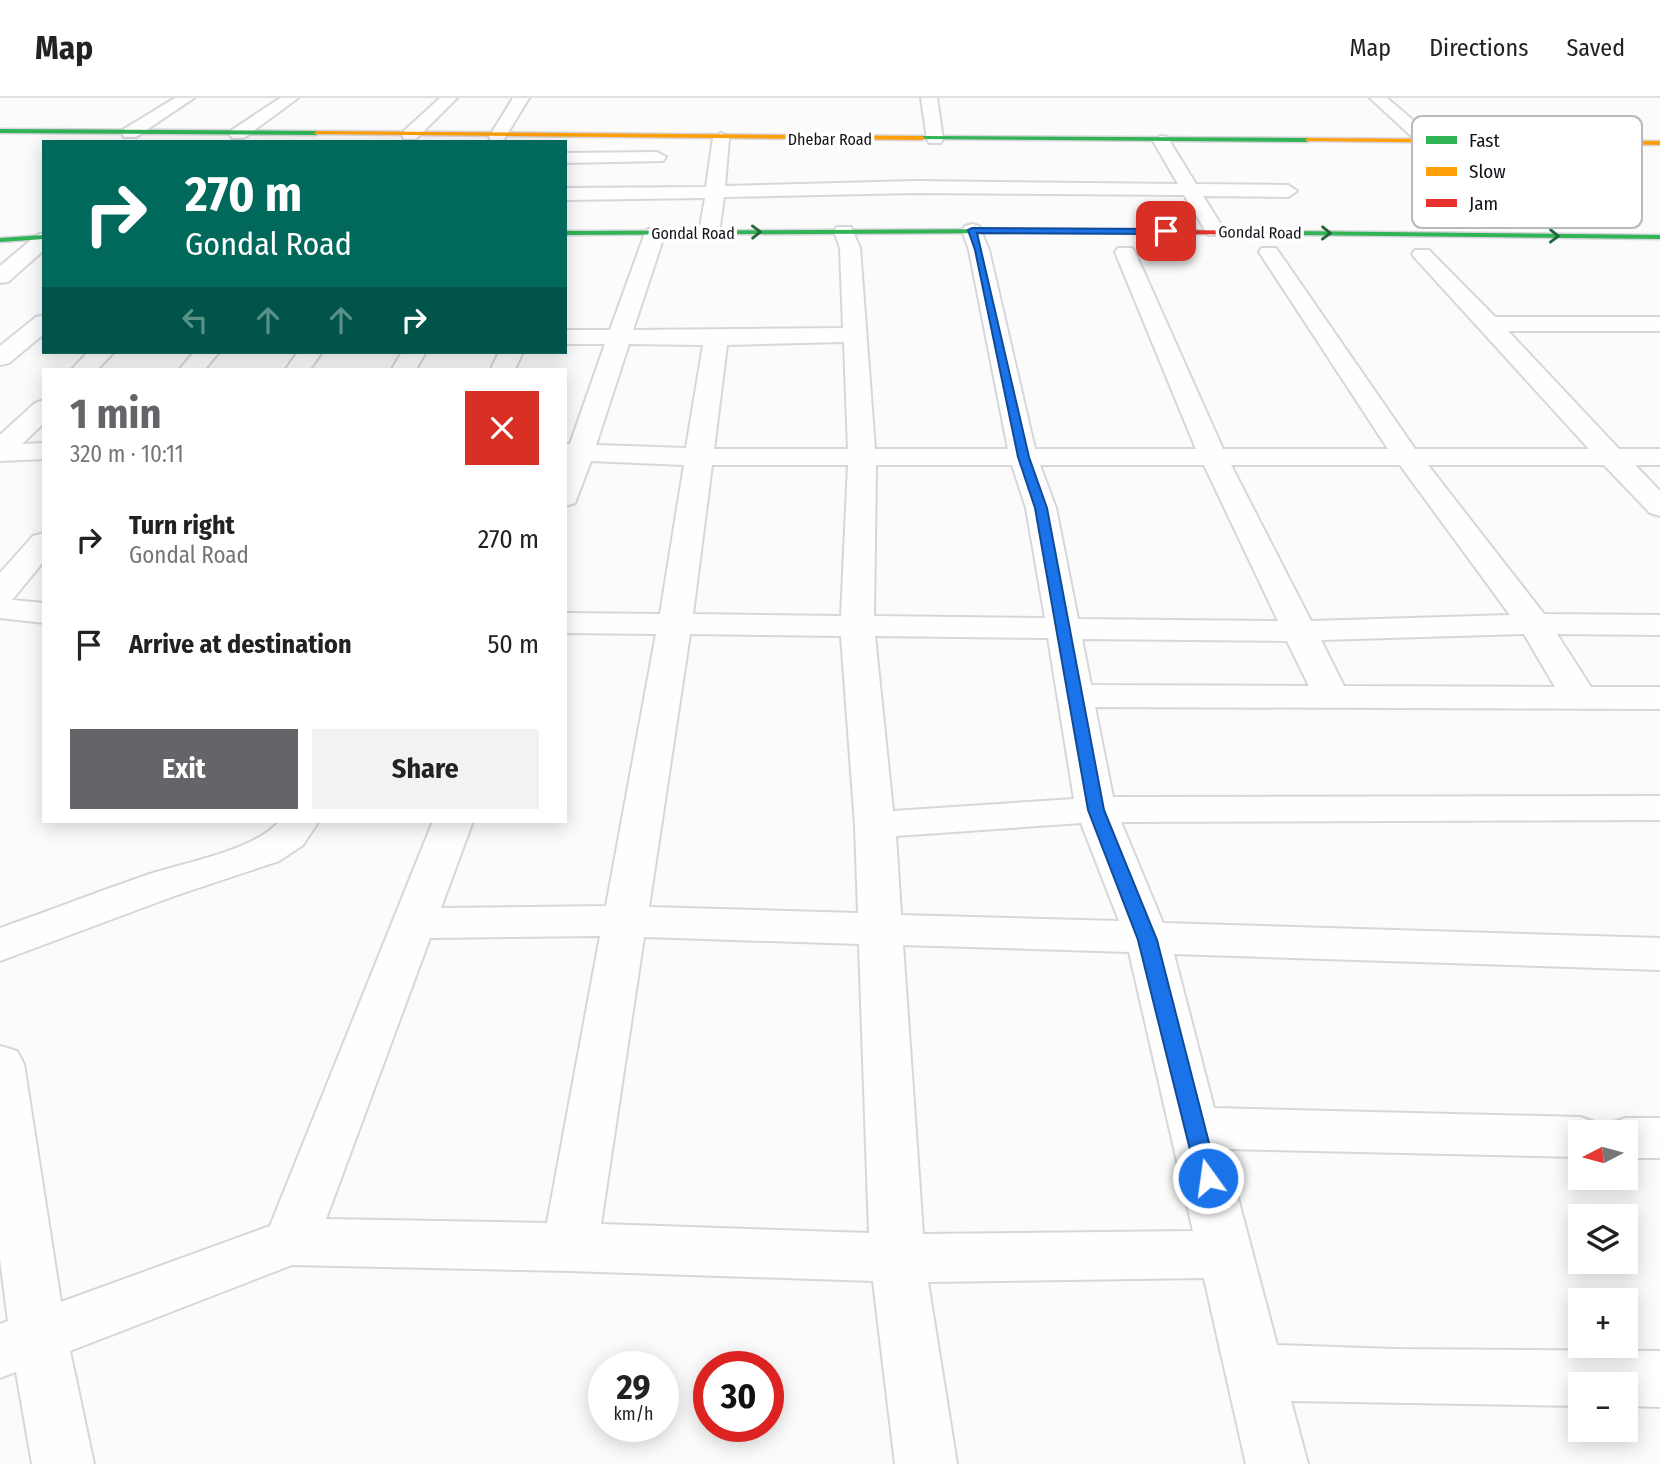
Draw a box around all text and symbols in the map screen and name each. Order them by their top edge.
text: Map [35,28,93,68]
text: Map [1350,34,1391,62]
text: Directions [1429,34,1528,62]
text: Saved [1566,34,1625,62]
legend [1412,116,1642,228]
text: Fast [1469,129,1500,152]
street label: Dhebar Road [788,130,872,149]
text: Slow [1469,160,1506,183]
text: 270 m [185,165,302,224]
icon: right [70,168,161,259]
text: Jam [1469,192,1498,215]
pin [1136,201,1196,261]
icon: arrive [1147,212,1185,250]
street label: Gondal Road [1218,222,1302,243]
street label: Gondal Road [651,224,735,243]
text: Gondal Road [185,225,352,263]
one-way arrow [751,225,762,240]
one-way arrow [1322,225,1332,241]
one-way arrow [1549,228,1560,244]
icon: left [176,301,214,339]
icon: ahead [249,301,287,339]
icon: ahead [322,301,360,339]
icon: right [395,301,433,339]
text: 1 min [70,389,161,439]
button: close [465,391,539,465]
text: 320 m · 10:11 [70,440,184,468]
text: Turn right [129,510,235,541]
icon: right [70,521,108,559]
text: 270 m [478,524,539,555]
text: Gondal Road [129,541,249,569]
icon: arrive [70,626,108,664]
text: Arrive at destination [129,629,352,660]
text: 50 m [487,629,539,660]
button: Exit [70,729,298,809]
button: Share [312,729,539,809]
north arrow [1568,1120,1638,1190]
map controls [1568,1120,1638,1442]
position arrow [1171,1141,1245,1215]
button: layers [1568,1204,1638,1274]
button: + [1568,1288,1638,1358]
speed limit sign: 30 [693,1351,784,1442]
text: 29 [616,1366,651,1408]
button: − [1568,1372,1638,1442]
text: km/h [613,1403,654,1425]

